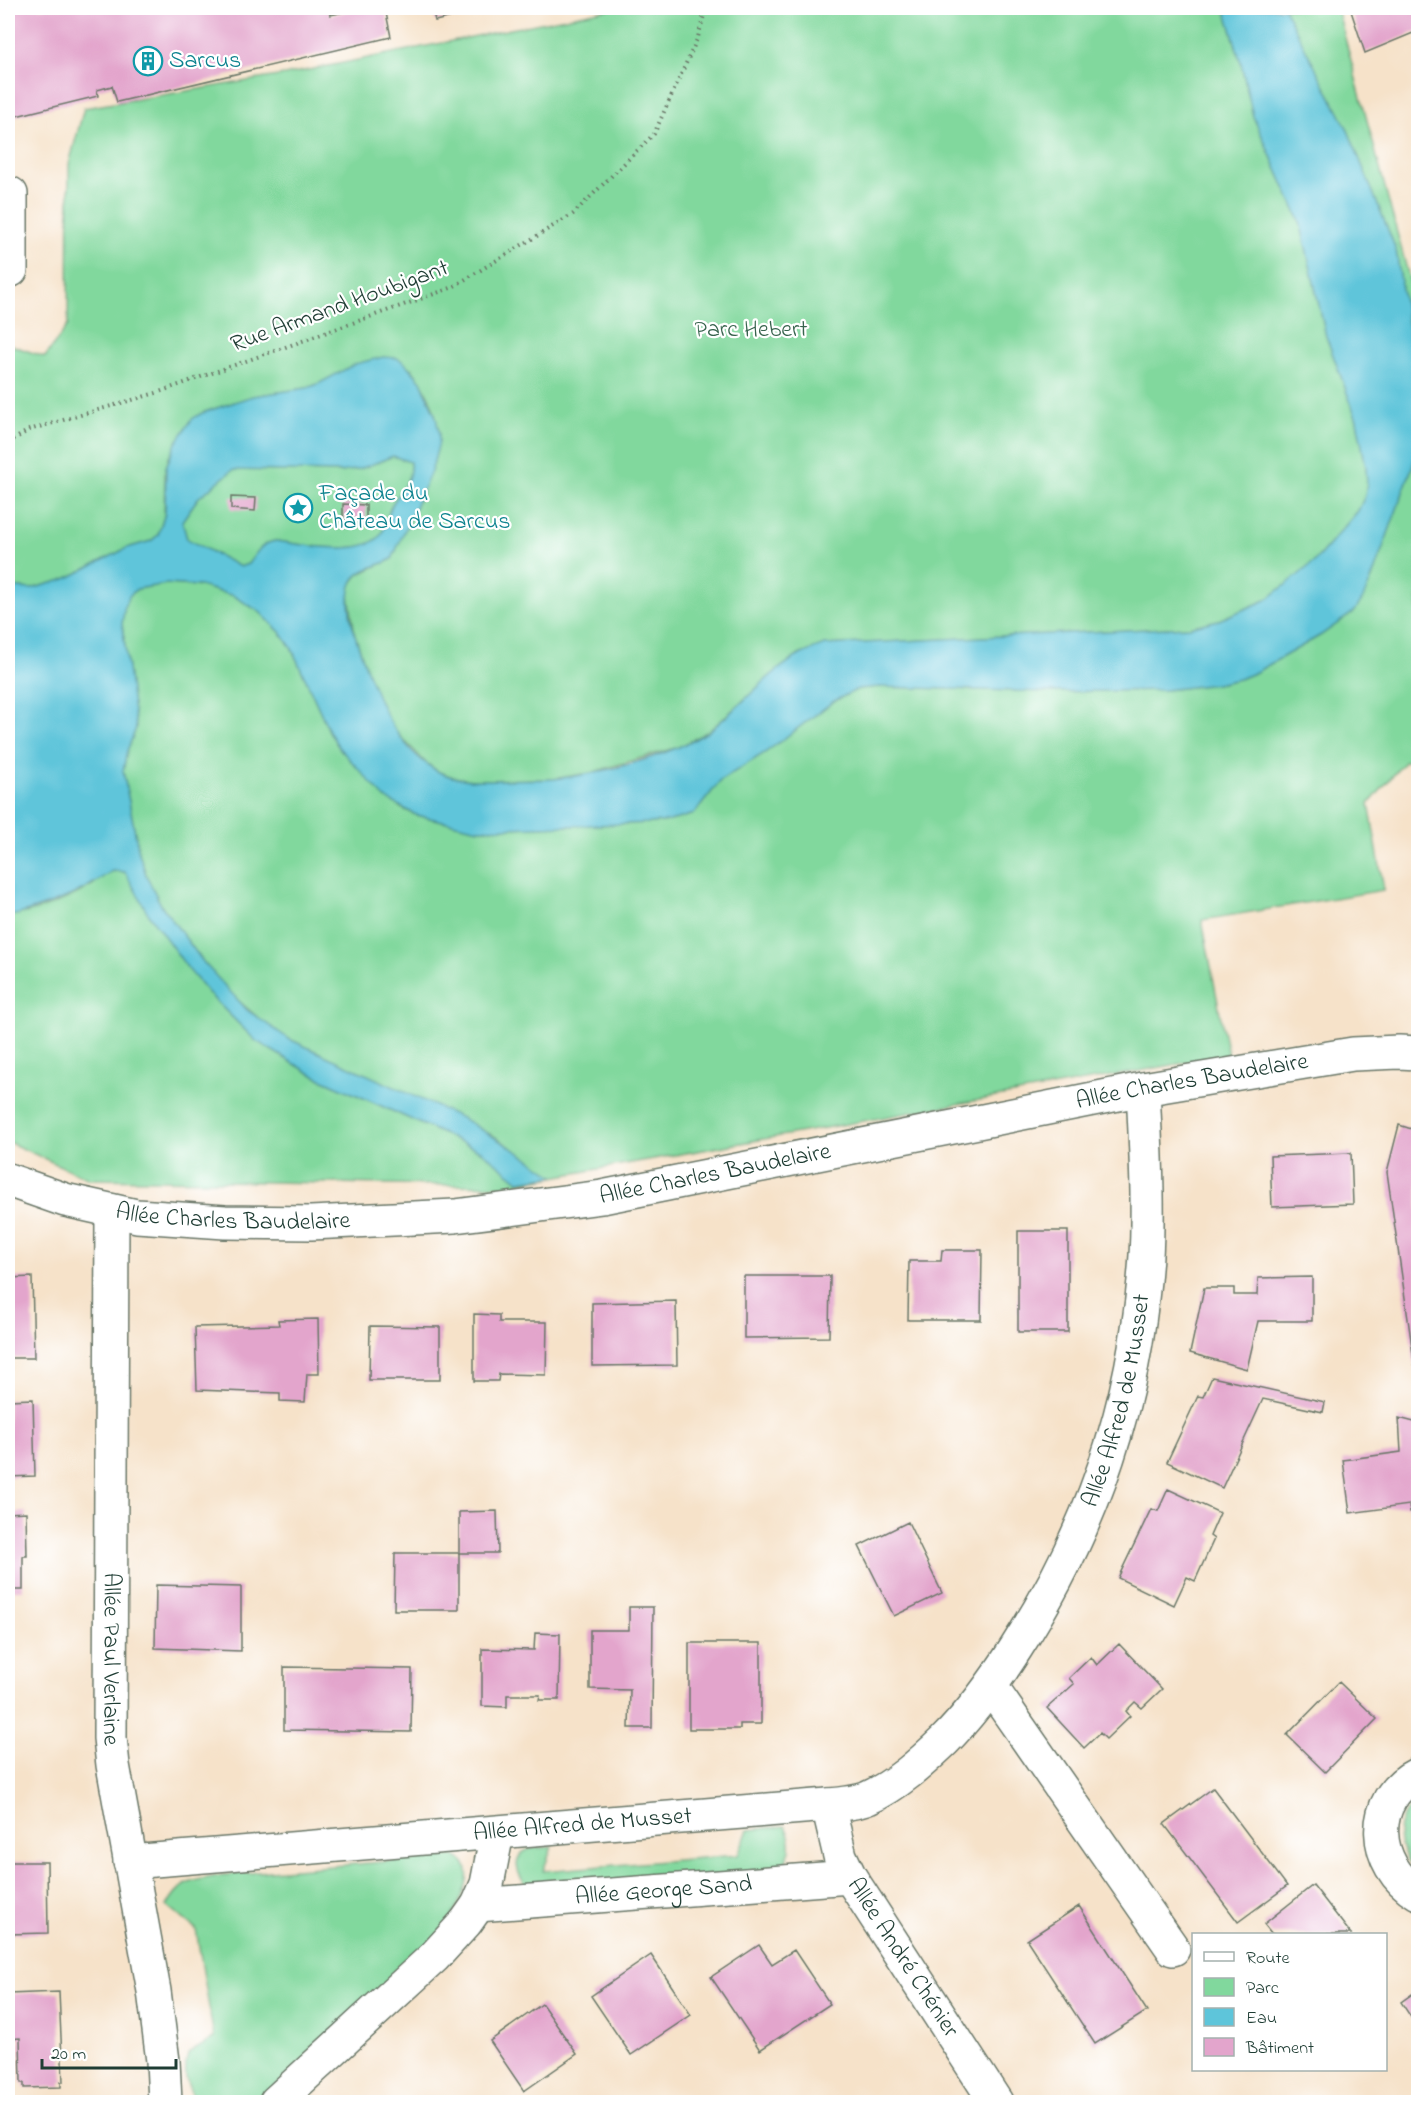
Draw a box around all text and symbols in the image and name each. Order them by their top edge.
place label: Sarcus [169,44,241,79]
building icon: Sarcus [132,45,164,77]
street label: Rue Armand Houbigant [226,251,454,363]
park label: Parc Hebert [694,313,808,348]
place label: Façade du Château de Sarcus [318,477,511,540]
place icon: Façade du Château de Sarcus [282,492,314,524]
street label: Allée Charles Baudelaire [1073,1044,1311,1119]
street label: Allée Charles Baudelaire [596,1134,834,1215]
street label: Allée Charles Baudelaire [112,1194,351,1240]
street label: Allée Alfred de Musset [1073,1292,1160,1513]
street label: Allée Paul Verlaine [92,1572,128,1748]
street label: Allée Alfred de Musset [472,1799,693,1851]
street label: Allée George Sand [574,1867,754,1915]
street label: Allée André Chénier [838,1871,968,2045]
legend [1192,1933,1387,2071]
text: Route [1246,1946,1291,1972]
text: Parc [1246,1976,1279,2002]
text: Eau [1246,2006,1277,2032]
scale bar [42,2032,176,2070]
text: Bâtiment [1245,2036,1314,2062]
text: 20 m [51,2042,86,2068]

